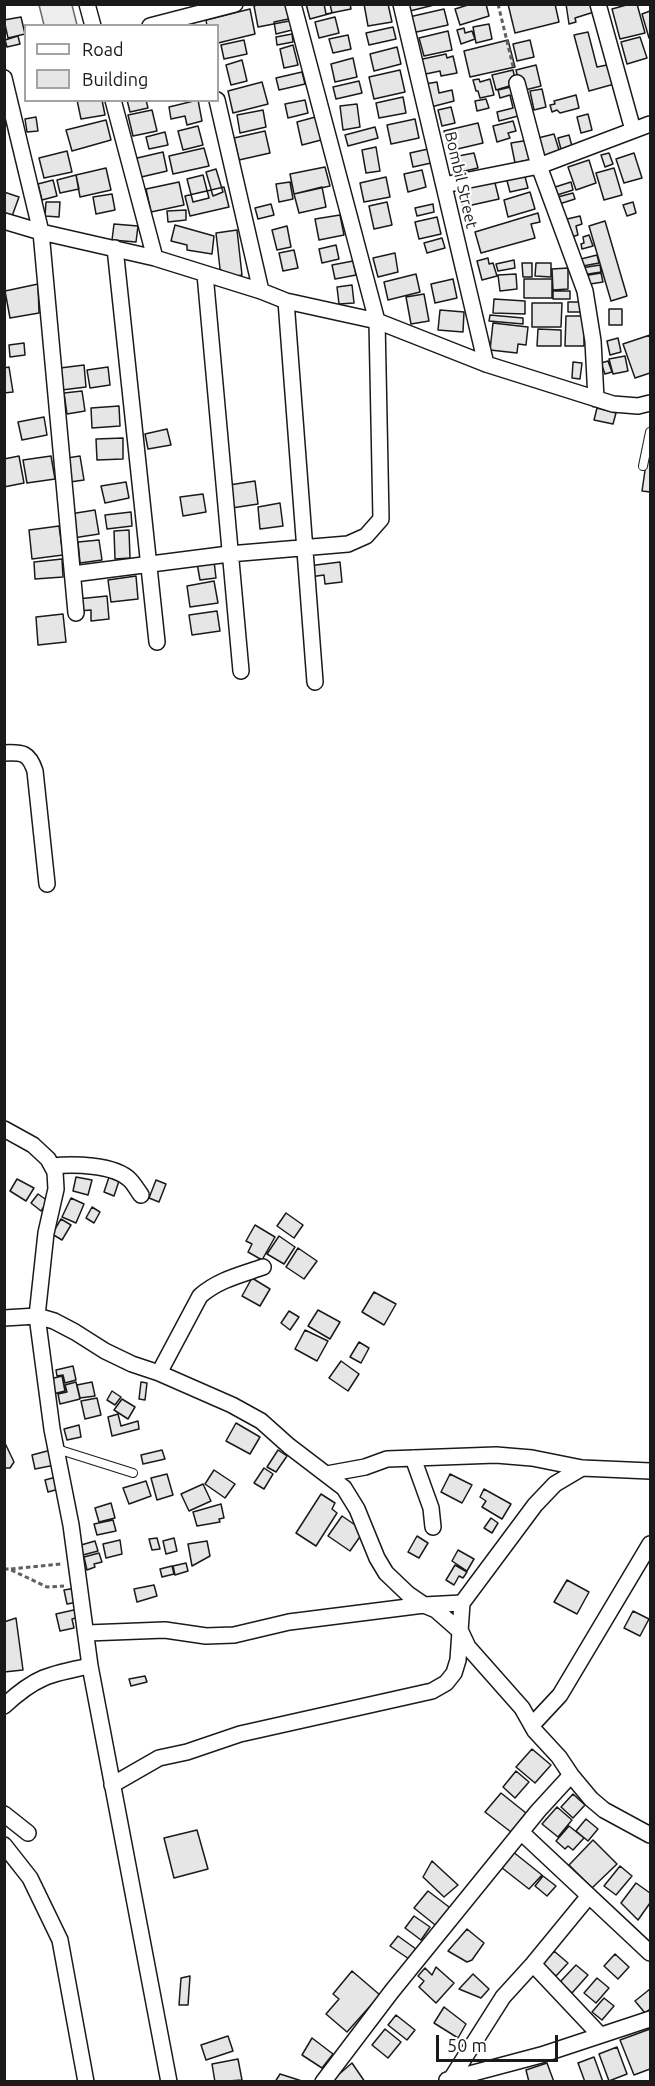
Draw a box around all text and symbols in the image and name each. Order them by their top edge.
legend [24,24,219,102]
text: Road [82,39,124,59]
text: Building [82,69,148,89]
street label: Bombil Street [440,130,482,230]
scale bar [439,2023,560,2061]
text: 50 m [447,2035,487,2055]

